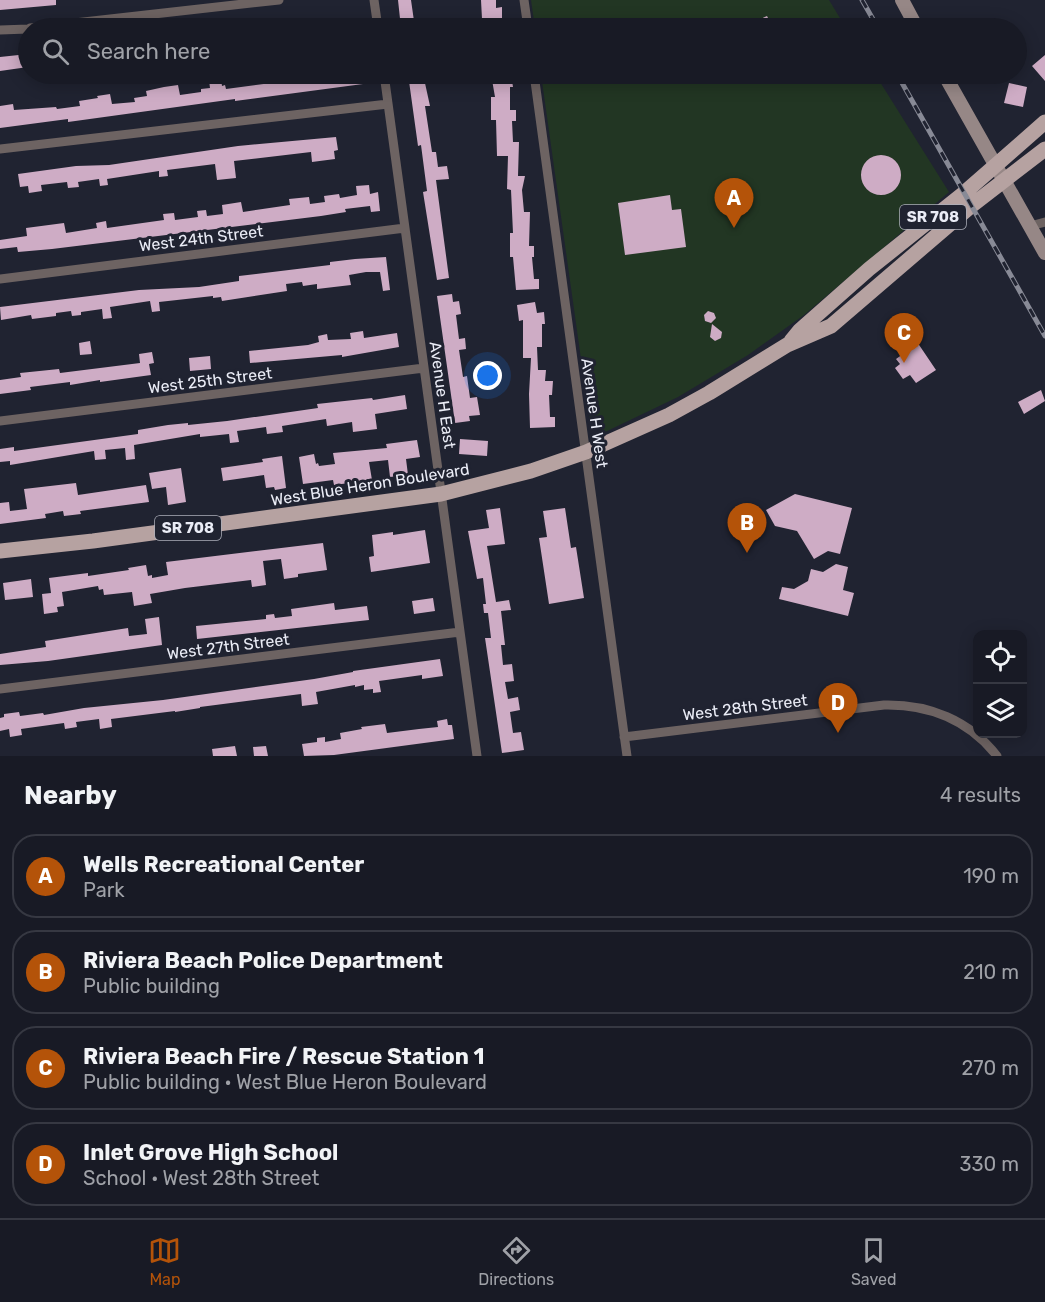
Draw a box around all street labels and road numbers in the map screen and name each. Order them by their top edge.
road number: SR 708 [900,205,966,229]
street label: West 24th Street [138,221,264,256]
street label: Avenue H East [426,340,459,450]
street label: Avenue H West [577,357,612,469]
street label: West 25th Street [147,363,273,398]
street label: West Blue Heron Boulevard [269,459,471,510]
road number: SR 708 [155,516,221,540]
street label: West 27th Street [166,630,291,663]
street label: West 28th Street [682,690,809,725]

